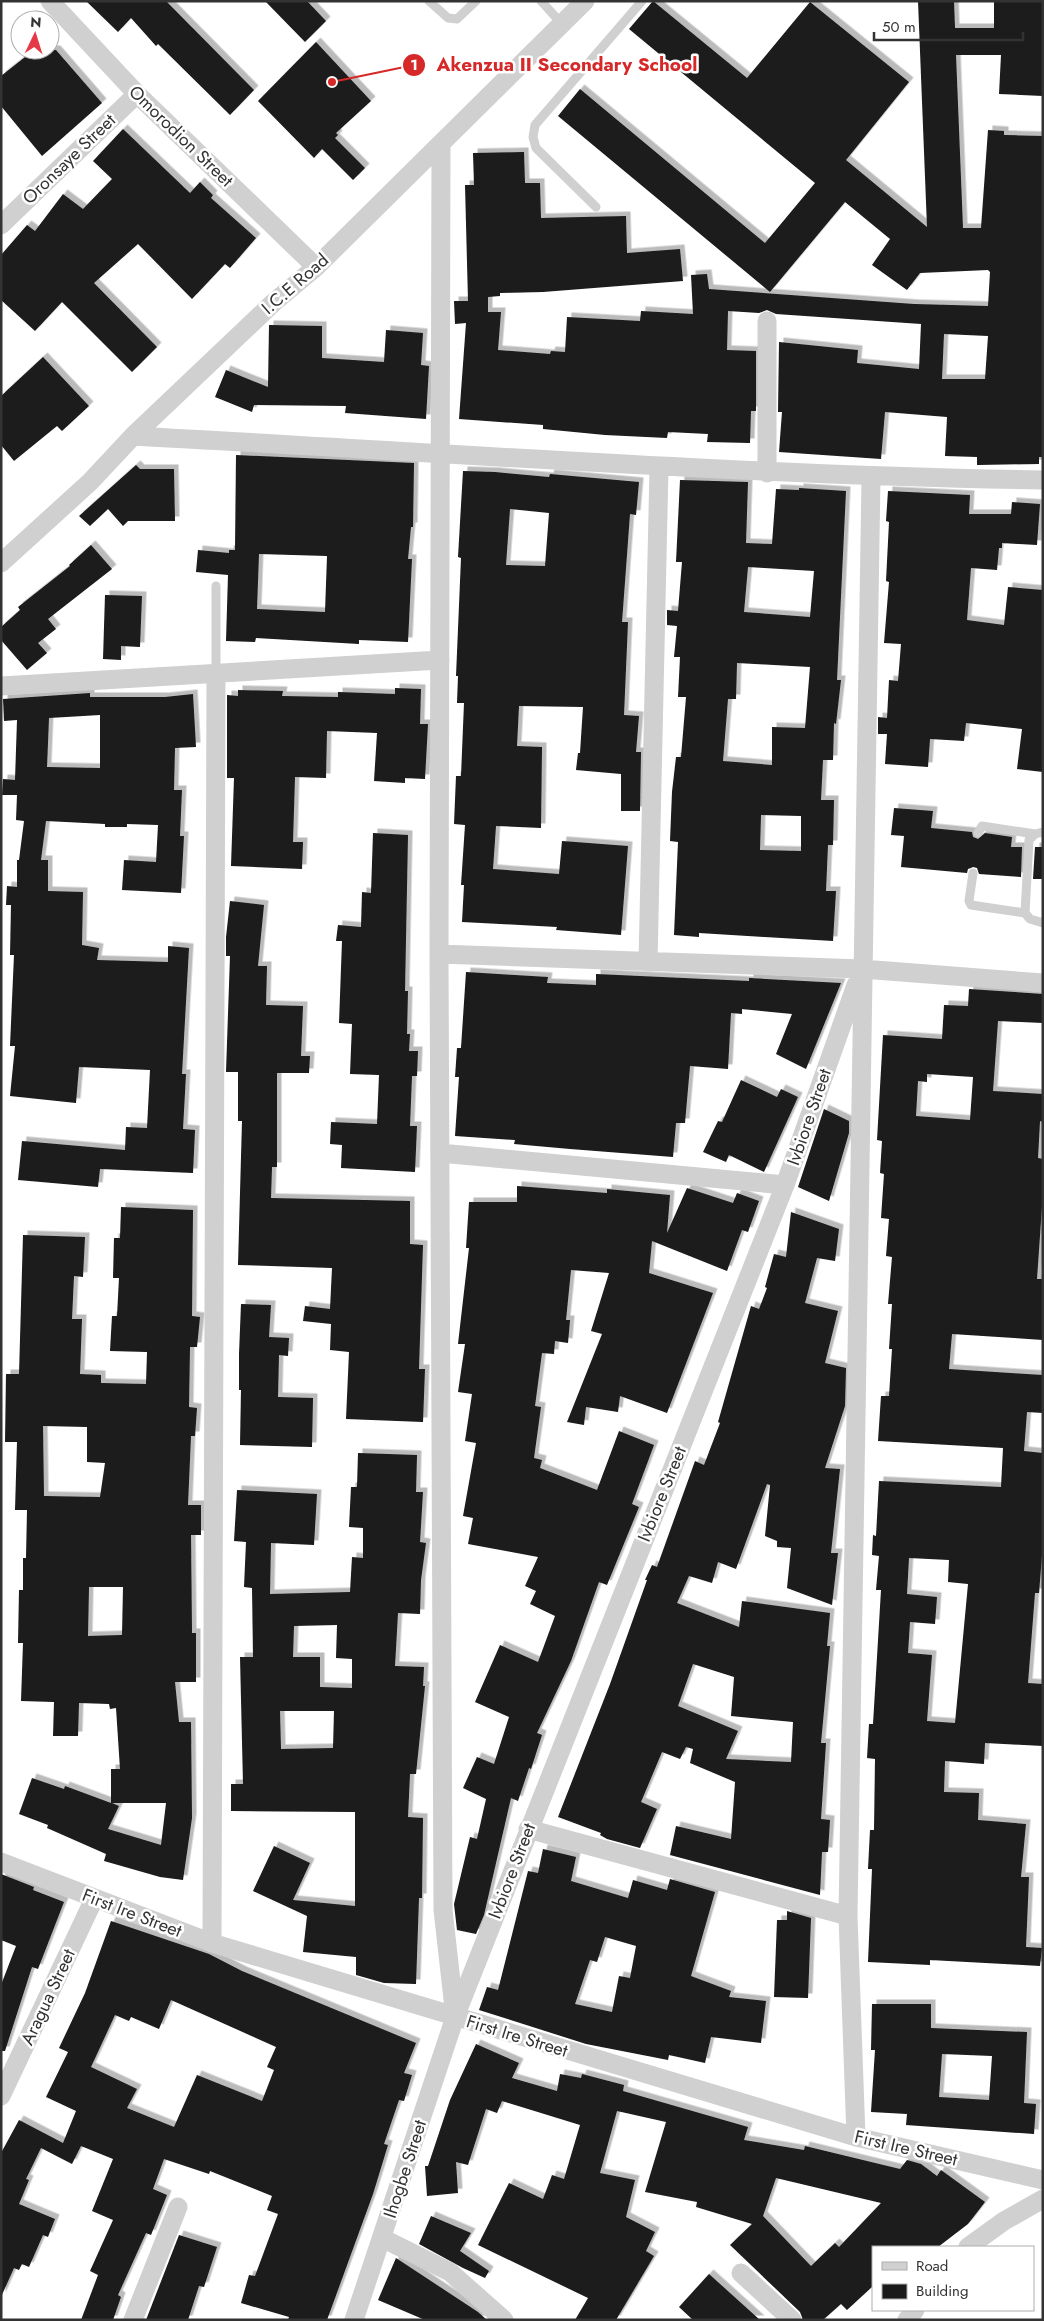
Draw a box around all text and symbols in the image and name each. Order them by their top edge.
north arrow [10,10,60,60]
scale bar [874,10,1023,42]
text: N [30,12,42,32]
text: 50 m [882,16,916,38]
callout: Akenzua II Secondary School [402,48,708,82]
text: Akenzua II Secondary School [436,51,697,78]
text: 1 [410,54,418,76]
street label: Omorodion Street [123,79,240,193]
street label: Oronsaye Street [17,107,122,210]
street label: I.C.E Road [256,247,334,321]
street label: Ivbiore Street [780,1065,838,1169]
street label: Ivbiore Street [631,1442,693,1546]
street label: Ivbiore Street [482,1819,542,1923]
street label: First Ire Street [78,1882,186,1944]
street label: Aragua Street [14,1944,82,2049]
street label: First Ire Street [463,2008,572,2064]
street label: Ihogbe Street [377,2116,433,2221]
street label: First Ire Street [852,2124,961,2173]
legend [872,2246,1034,2311]
text: Road [916,2255,948,2277]
text: Building [916,2280,968,2302]

